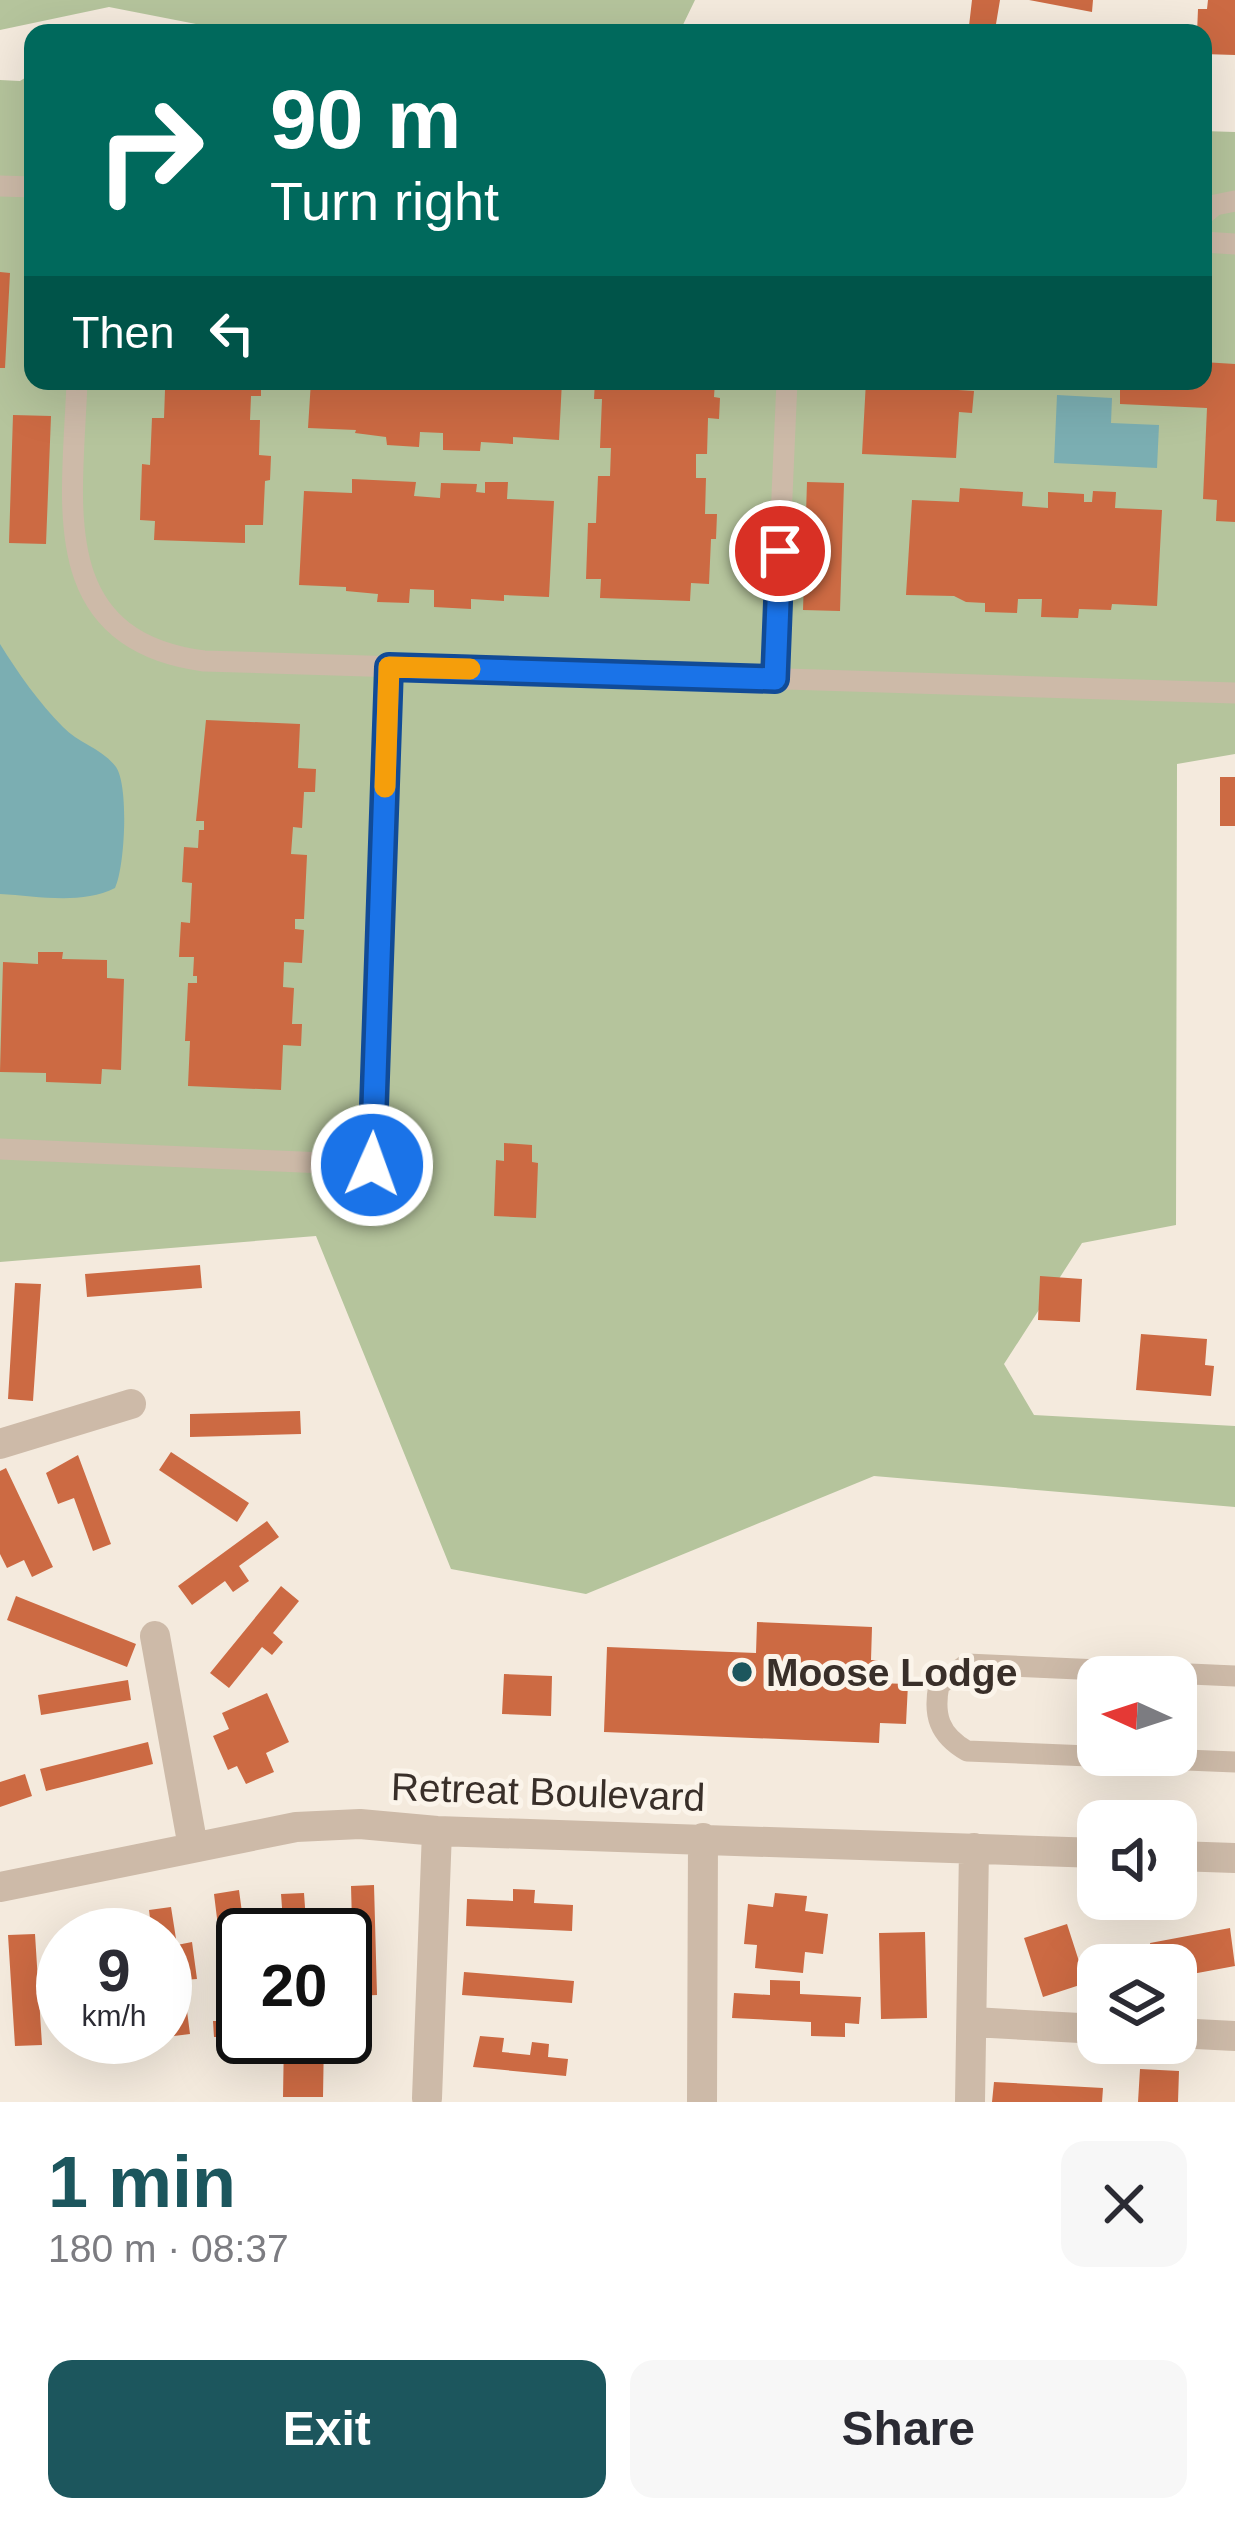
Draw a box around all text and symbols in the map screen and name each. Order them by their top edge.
icon: right [72,72,228,228]
text: 90 m [270,72,461,166]
text: Turn right [270,171,499,231]
icon: left [199,300,265,366]
text: Then [72,307,175,358]
pin [729,500,831,602]
icon: arrive [747,518,813,584]
position arrow [309,1102,435,1228]
place label: Moose Lodge [766,1651,1017,1694]
north arrow [1077,1656,1197,1776]
map controls [1077,1656,1197,2064]
marker: Moose Lodge [729,1659,755,1685]
street label: Retreat Boulevard [390,1765,706,1819]
button: sound [1077,1800,1197,1920]
speed limit sign: 20 [216,1908,372,2064]
text: 9 [97,1937,131,2004]
button: layers [1077,1944,1197,2064]
text: km/h [81,1999,147,2032]
button: close [1061,2141,1187,2267]
text: 1 min [48,2142,236,2222]
text: 180 m · 08:37 [48,2227,289,2270]
button: Exit [48,2360,606,2498]
button: Share [630,2360,1187,2498]

